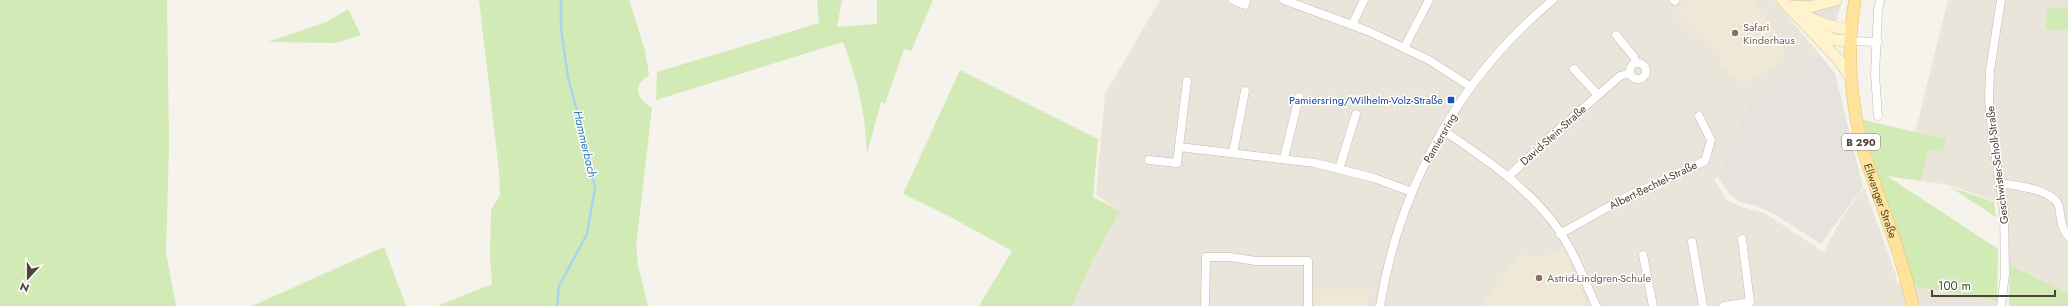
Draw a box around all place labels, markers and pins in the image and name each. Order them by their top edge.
place label: Safari Kinderhaus [1743,19,1795,48]
marker: Safari Kinderhaus [1730,28,1740,38]
place label: Pamiersring/Wilhelm-Volz-Straße [1289,92,1443,108]
marker: Pamiersring/Wilhelm-Volz-Straße [1446,95,1456,105]
place label: Astrid-Lindgren-Schule [1547,270,1651,286]
marker: Astrid-Lindgren-Schule [1534,273,1544,283]

